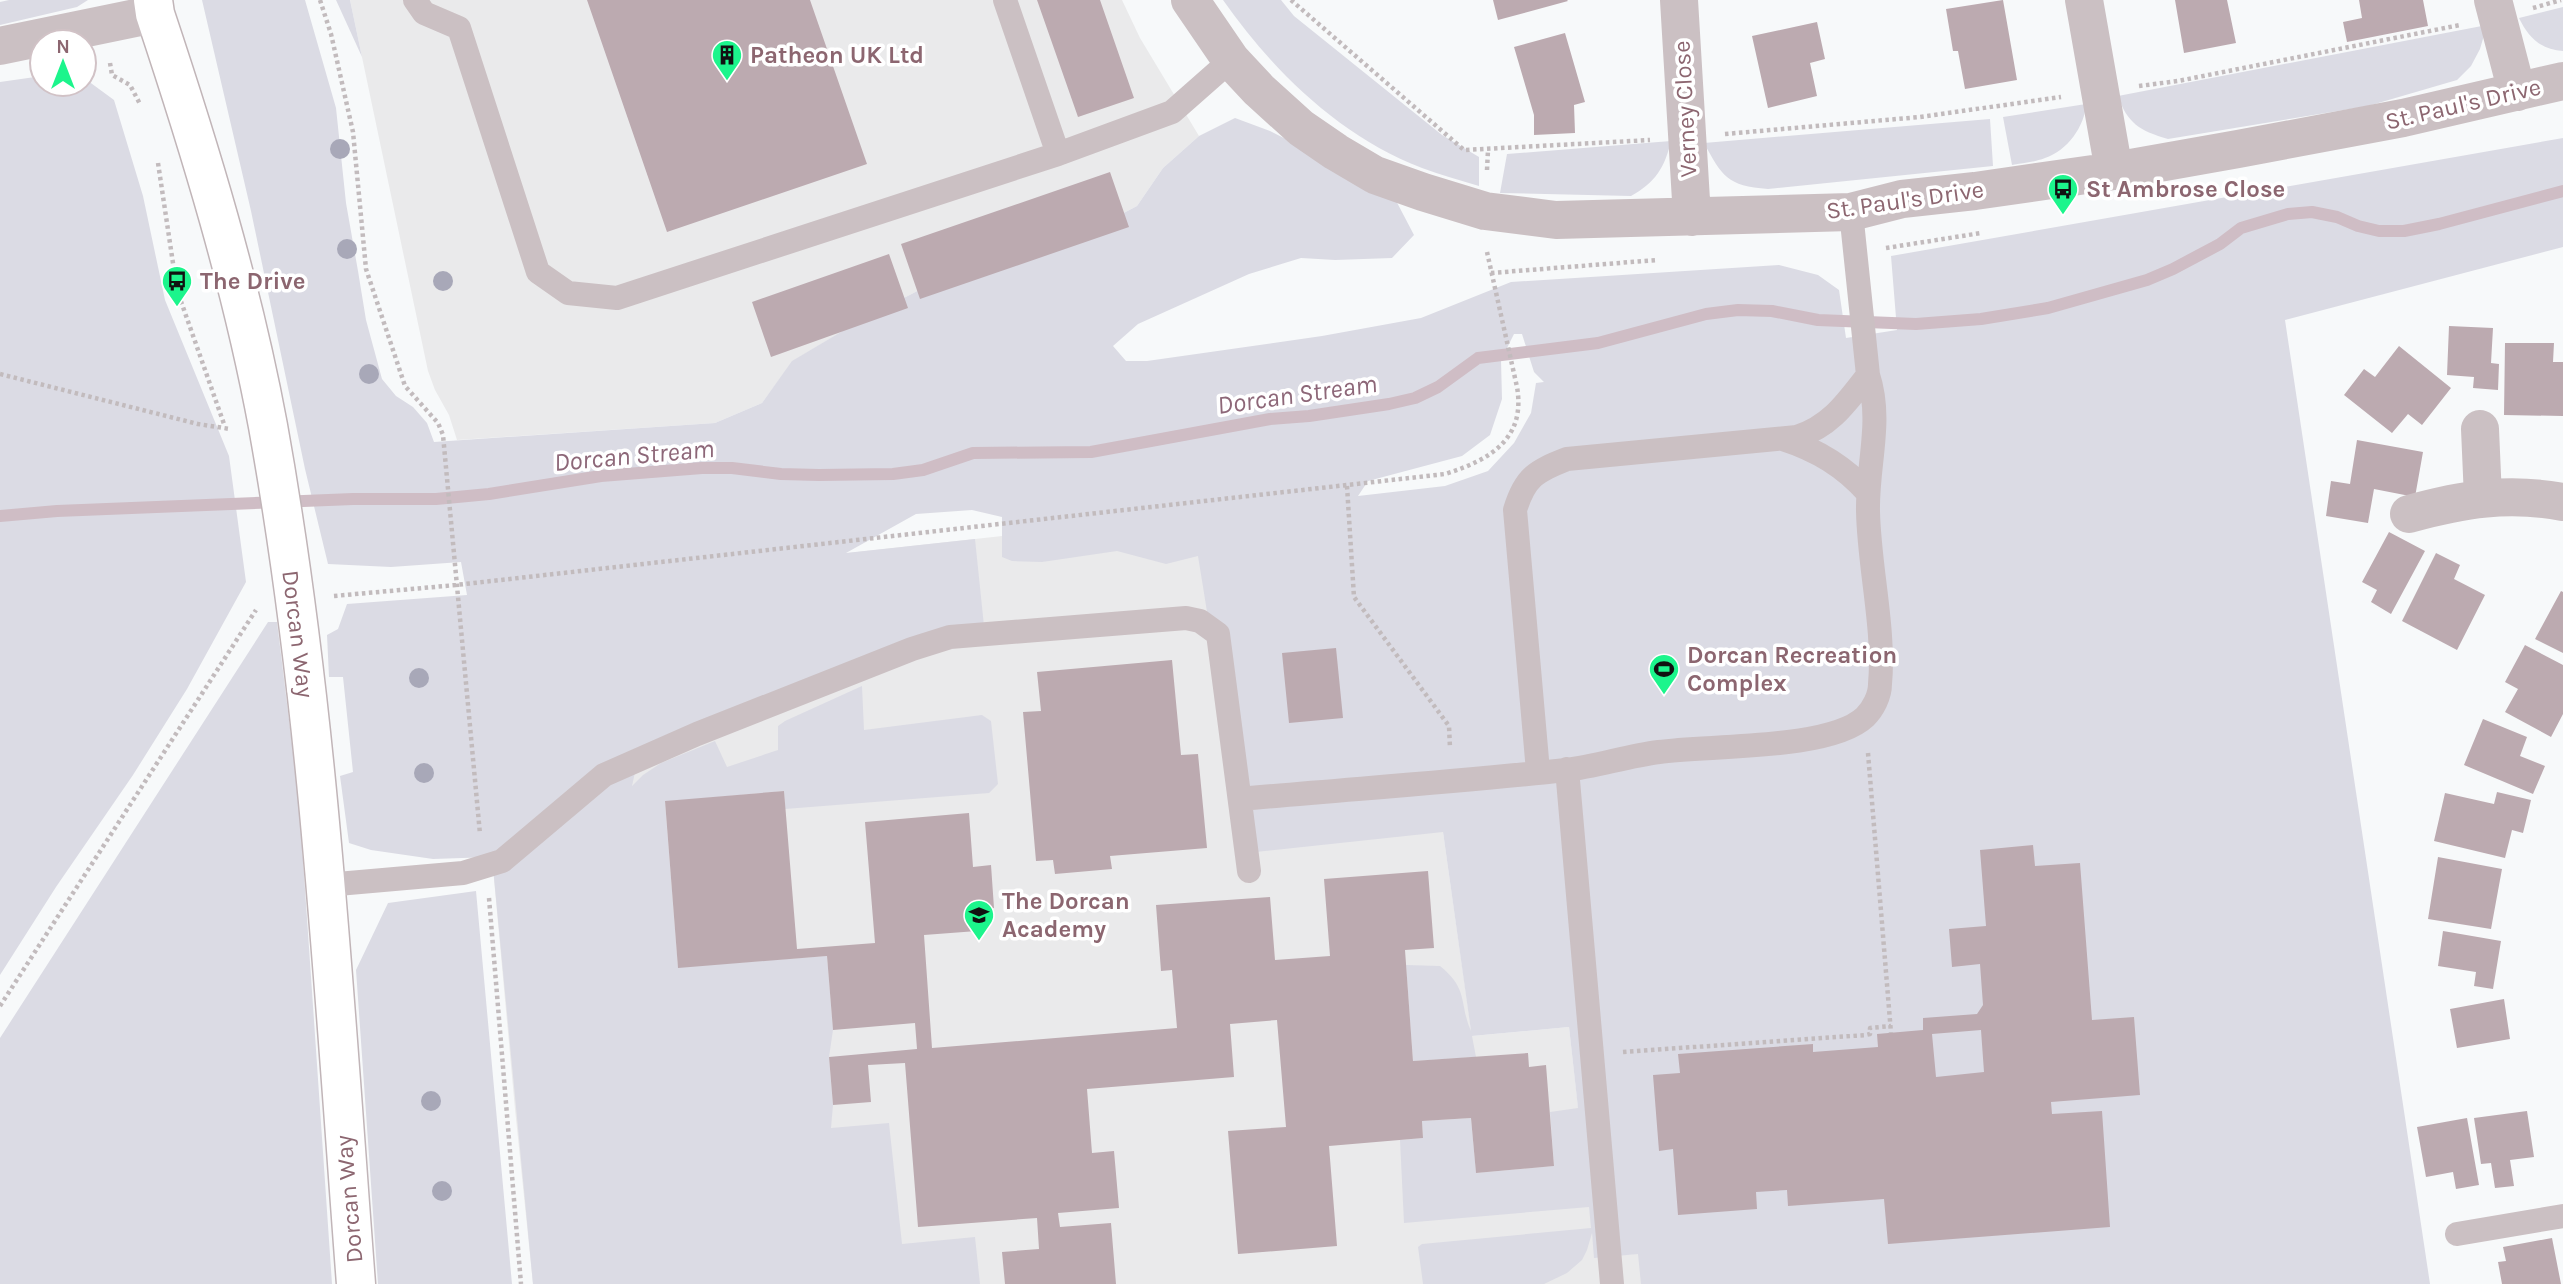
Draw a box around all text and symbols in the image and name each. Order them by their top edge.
north arrow [28,28,98,98]
text: N [56,36,70,58]
building icon: Patheon UK Ltd [710,38,744,82]
street label: Verney Close [1667,40,1703,178]
place label: Patheon UK Ltd [750,41,924,69]
street label: St. Paul's Drive [2382,72,2544,136]
bus stop icon: St Ambrose Close [2046,172,2080,216]
street label: St. Paul's Drive [1824,175,1986,225]
place label: St Ambrose Close [2086,175,2285,203]
bus stop icon: The Drive [160,264,194,308]
place label: The Drive [200,267,305,295]
water label: Dorcan Stream [1215,368,1379,421]
water label: Dorcan Stream [553,433,716,478]
street label: Dorcan Way [276,569,320,699]
place label: Dorcan Recreation Complex [1687,641,1897,697]
sports icon: Dorcan Recreation Complex [1647,652,1681,696]
place label: The Dorcan Academy [1002,887,1130,943]
school or university icon: The Dorcan Academy [962,898,996,942]
street label: Dorcan Way [329,1134,369,1264]

